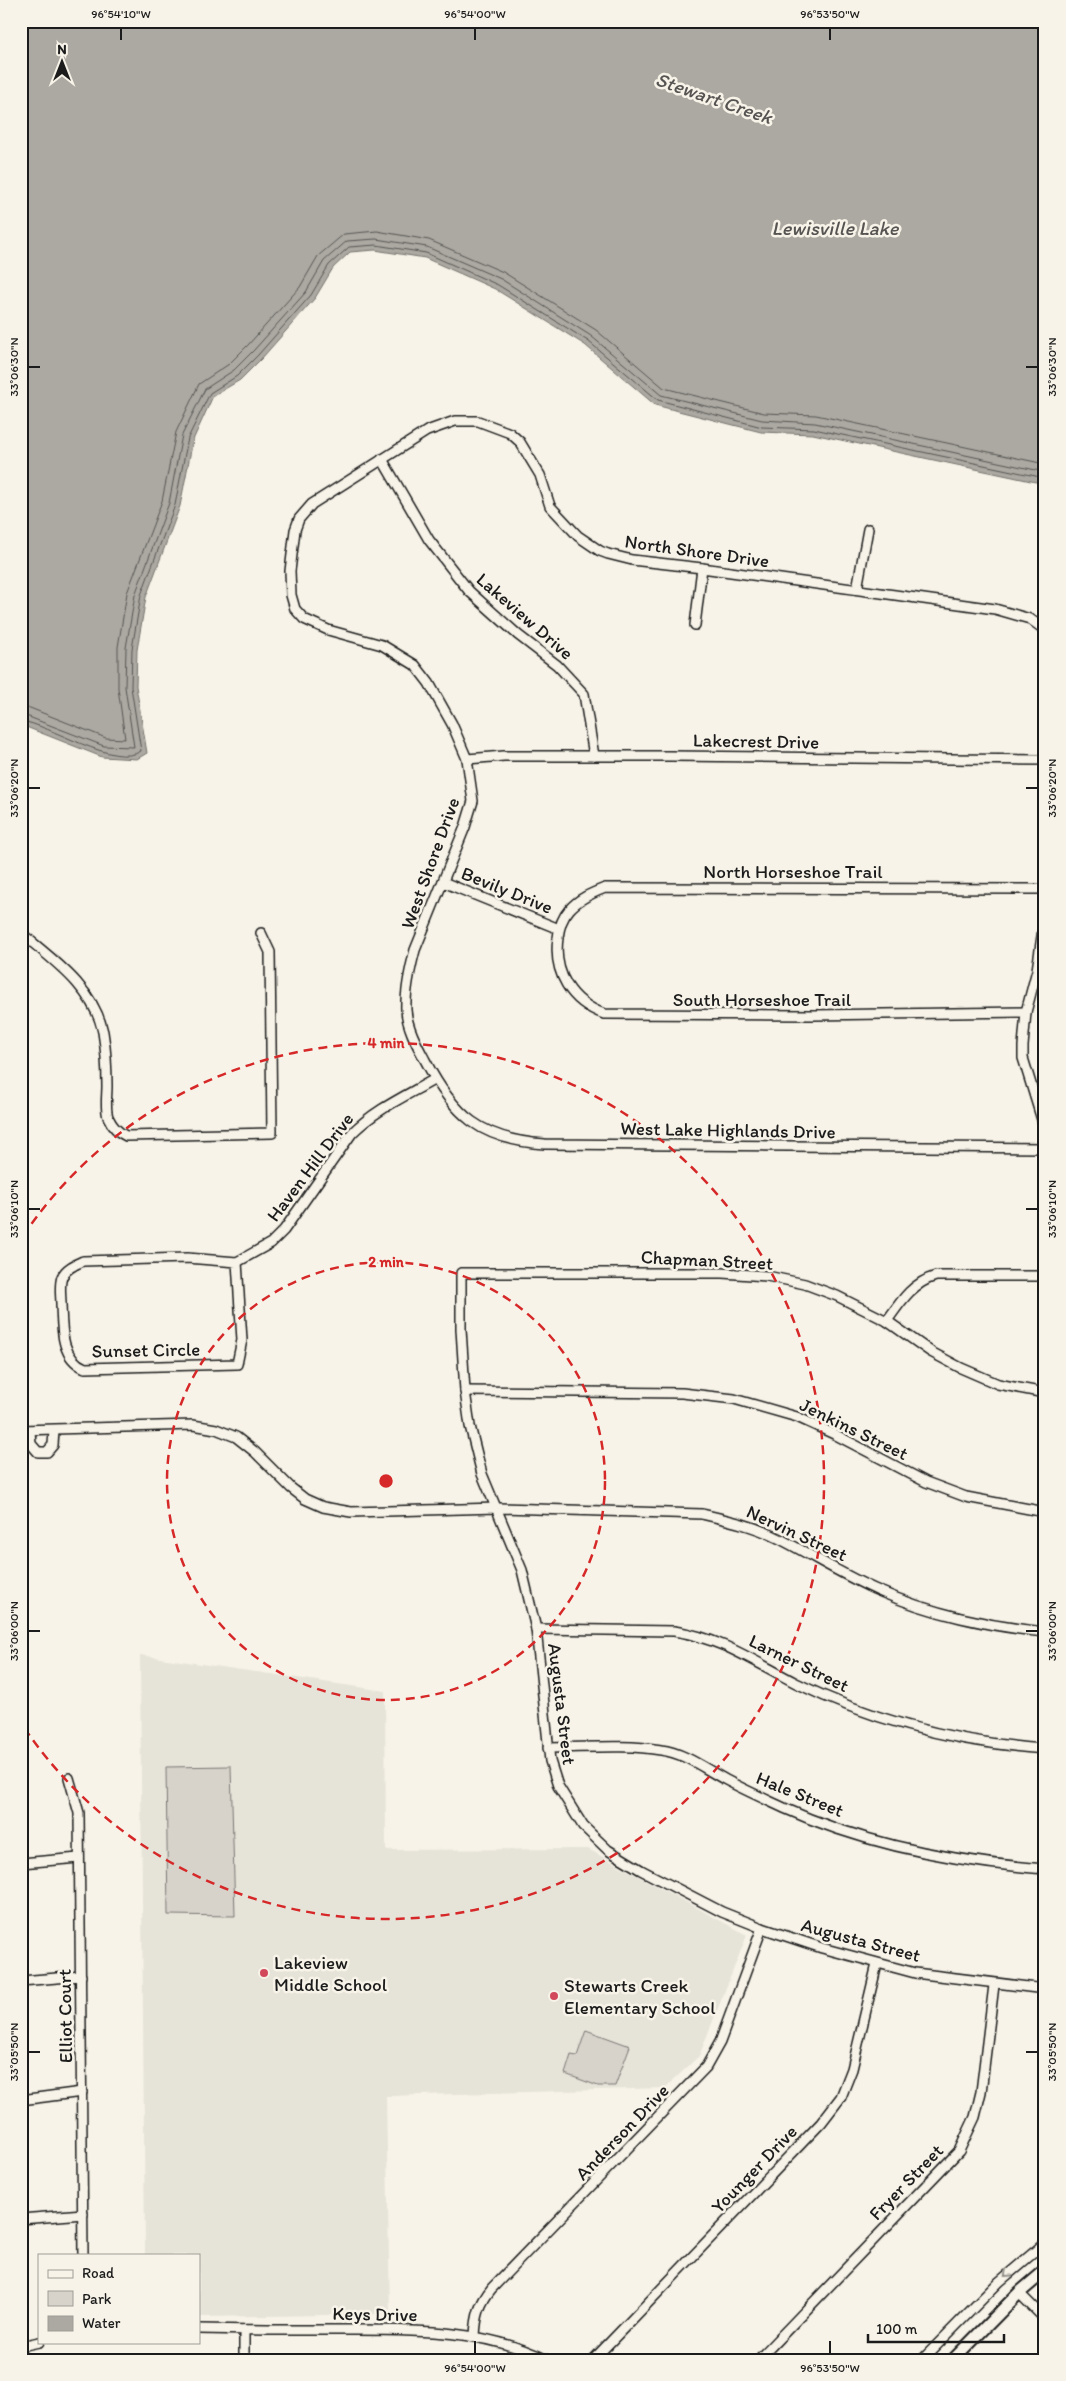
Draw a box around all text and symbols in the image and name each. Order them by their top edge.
text: 96°54'10"W [91,7,151,21]
text: 96°54'00"W [444,7,506,21]
text: 96°53'50"W [800,7,860,21]
north arrow [38,38,88,88]
text: N [57,41,67,58]
water label: Stewart Creek [653,67,777,130]
water label: Lewisville Lake [772,216,900,240]
text: 33°06'30"N [7,337,21,397]
text: 33°06'30"N [1045,337,1059,397]
street label: North Shore Drive [623,529,771,573]
street label: Lakeview Drive [472,568,578,664]
street label: Lakecrest Drive [693,728,819,754]
text: 33°06'20"N [7,759,21,817]
text: 33°06'20"N [1045,759,1059,817]
street label: West Shore Drive [396,794,464,932]
street label: North Horseshoe Trail [703,860,883,883]
street label: Bevily Drive [458,861,556,919]
street label: South Horseshoe Trail [673,988,852,1011]
text: 4 min [368,1034,405,1052]
street label: Haven Hill Drive [262,1108,358,1226]
street label: West Lake Highlands Drive [620,1117,836,1143]
text: 33°06'10"N [7,1180,21,1238]
text: 33°06'10"N [1045,1180,1059,1238]
street label: Chapman Street [640,1245,774,1275]
text: 2 min [368,1253,405,1271]
street label: Sunset Circle [92,1338,200,1362]
street label: Jenkins Street [796,1393,912,1465]
centre of rings [377,1472,395,1490]
street label: Nervin Street [743,1500,851,1566]
text: 33°06'00"N [7,1601,21,1661]
text: 33°06'00"N [1045,1601,1059,1661]
street label: Larner Street [745,1629,853,1697]
street label: Augusta Street [543,1642,581,1766]
street label: Hale Street [753,1766,847,1822]
street label: Augusta Street [799,1913,923,1967]
place label: Lakeview Middle School [274,1951,388,1996]
marker: Lakeview Middle School [258,1967,270,1979]
street label: Elliot Court [53,1969,77,2063]
place label: Stewarts Creek Elementary School [564,1974,716,2019]
marker: Stewarts Creek Elementary School [548,1990,560,2002]
text: 33°05'50"N [7,2023,21,2081]
text: 33°05'50"N [1045,2023,1059,2081]
street label: Anderson Drive [570,2079,674,2185]
street label: Younger Drive [706,2120,802,2218]
street label: Fryer Street [864,2139,948,2225]
legend [38,2254,200,2344]
text: Road [82,2264,115,2282]
one-way arrow [1004,2268,1013,2277]
text: Park [82,2290,112,2308]
street label: Keys Drive [332,2302,418,2326]
scale bar [868,2311,1005,2343]
text: Water [82,2314,121,2332]
text: 100 m [876,2320,918,2338]
text: 96°54'00"W [444,2361,506,2375]
text: 96°53'50"W [800,2361,860,2375]

